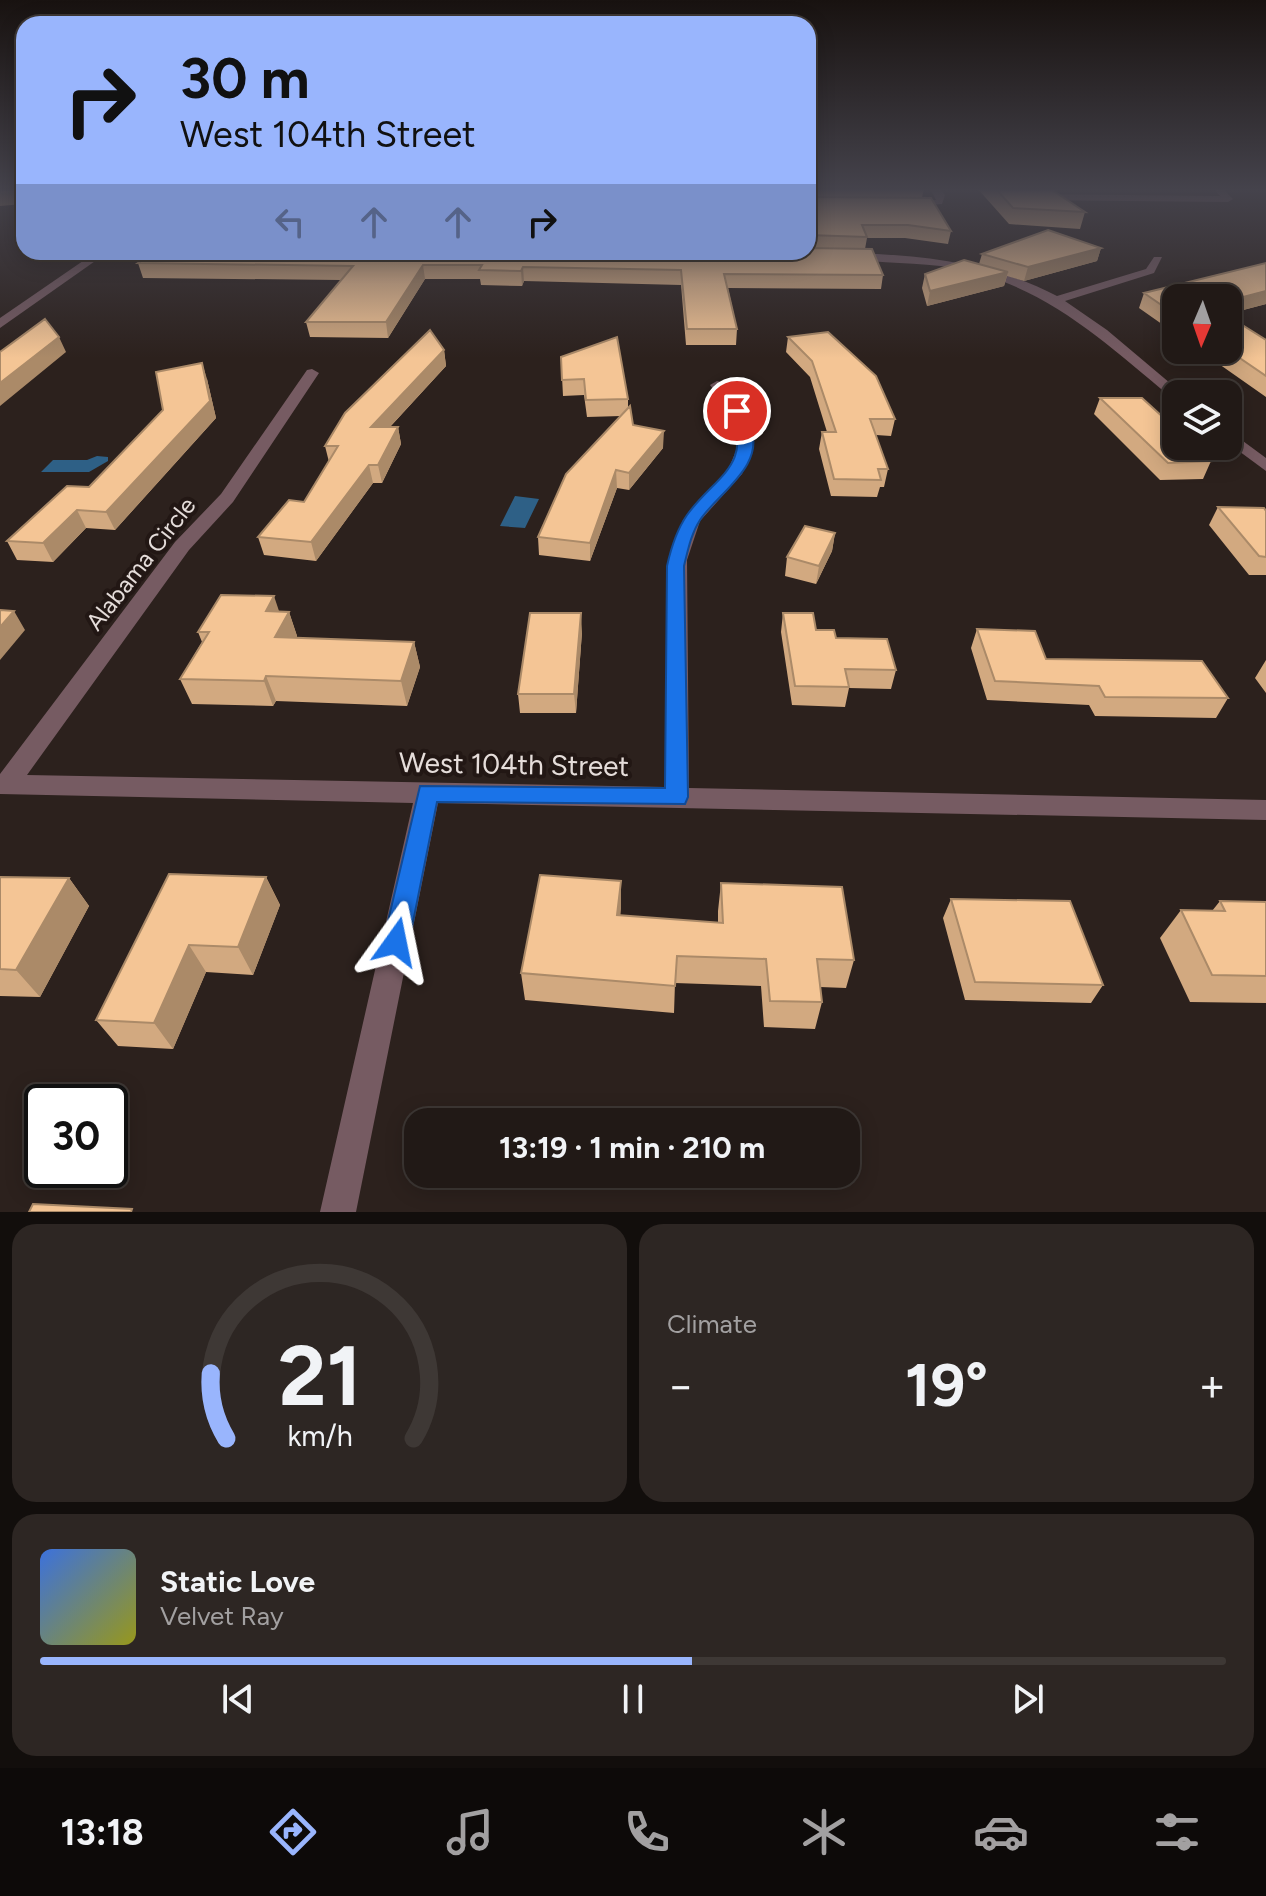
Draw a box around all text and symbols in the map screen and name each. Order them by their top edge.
text: 30 m [180,45,310,112]
icon: right [48,48,152,152]
text: West 104th Street [180,113,476,156]
icon: left [268,200,312,244]
icon: ahead [352,200,396,244]
icon: ahead [436,200,480,244]
icon: right [520,200,564,244]
north arrow [1162,284,1242,364]
map controls [1162,284,1242,460]
pin [703,377,771,445]
button: layers [1162,380,1242,460]
icon: arrive [715,389,759,433]
street label: Alabama Circle [80,491,202,636]
street label: West 104th Street [399,745,629,783]
position arrow [354,900,438,984]
speed limit sign: 30 [24,1084,128,1188]
text: 13:19 · 1 min · 210 m [499,1129,765,1166]
text: Climate [667,1308,757,1340]
text: 21 [278,1326,361,1426]
text: 19° [905,1349,988,1421]
text: − [667,1359,694,1412]
text: + [1199,1359,1226,1412]
text: km/h [287,1419,352,1453]
text: Static Love [160,1563,315,1600]
text: Velvet Ray [160,1600,284,1632]
icon: previous [216,1677,260,1721]
icon: pause [611,1677,655,1721]
icon: next [1006,1677,1050,1721]
icon: directions [265,1804,321,1860]
icon: music [442,1804,498,1860]
icon: phone [619,1804,675,1860]
icon: climate [796,1804,852,1860]
icon: car [973,1804,1029,1860]
icon: filters [1149,1804,1205,1860]
text: 13:18 [60,1811,144,1854]

